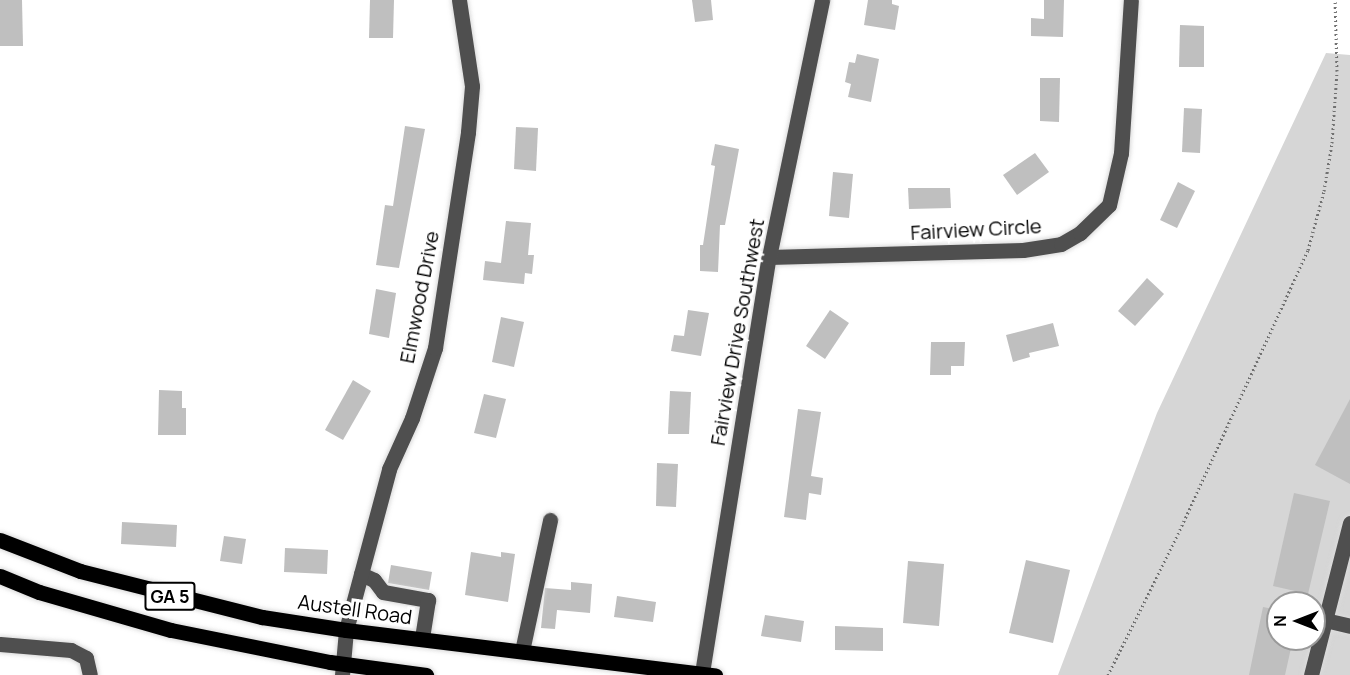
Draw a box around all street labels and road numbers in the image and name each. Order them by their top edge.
street label: Fairview Circle [910,214,1042,244]
street label: Fairview Drive Southwest [705,217,769,447]
street label: Elmwood Drive [394,229,444,365]
road number: GA 5 [143,581,197,611]
street label: Austell Road [296,589,414,629]

